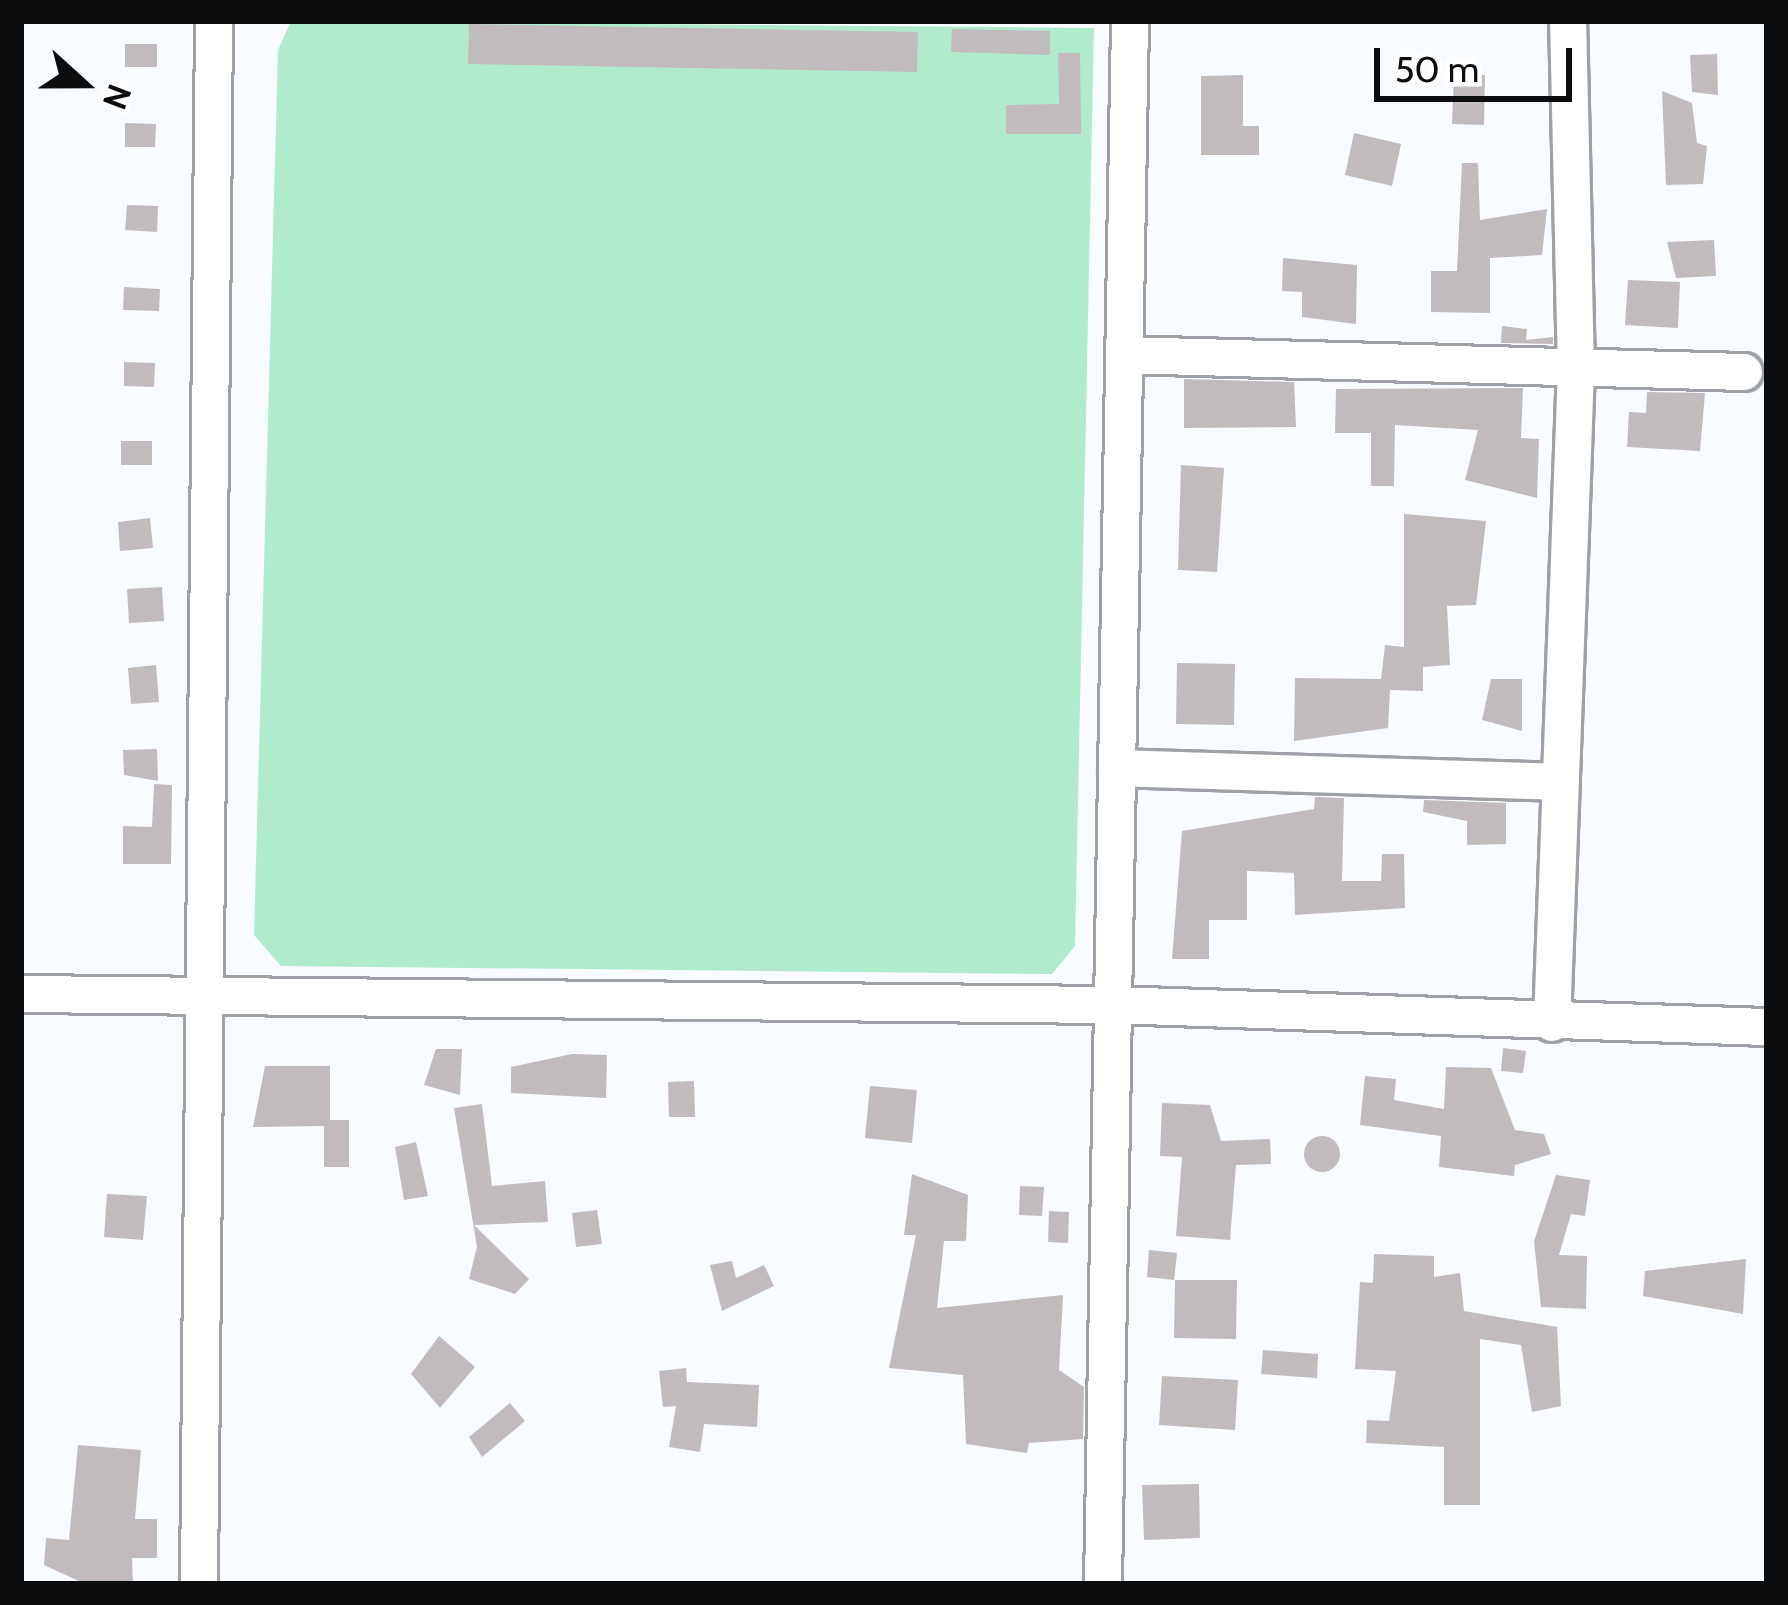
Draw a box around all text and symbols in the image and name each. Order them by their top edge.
north arrow [24,24,144,144]
scale bar [1380,24,1578,98]
text: 50 m [1395,47,1479,91]
text: N [95,79,140,115]

